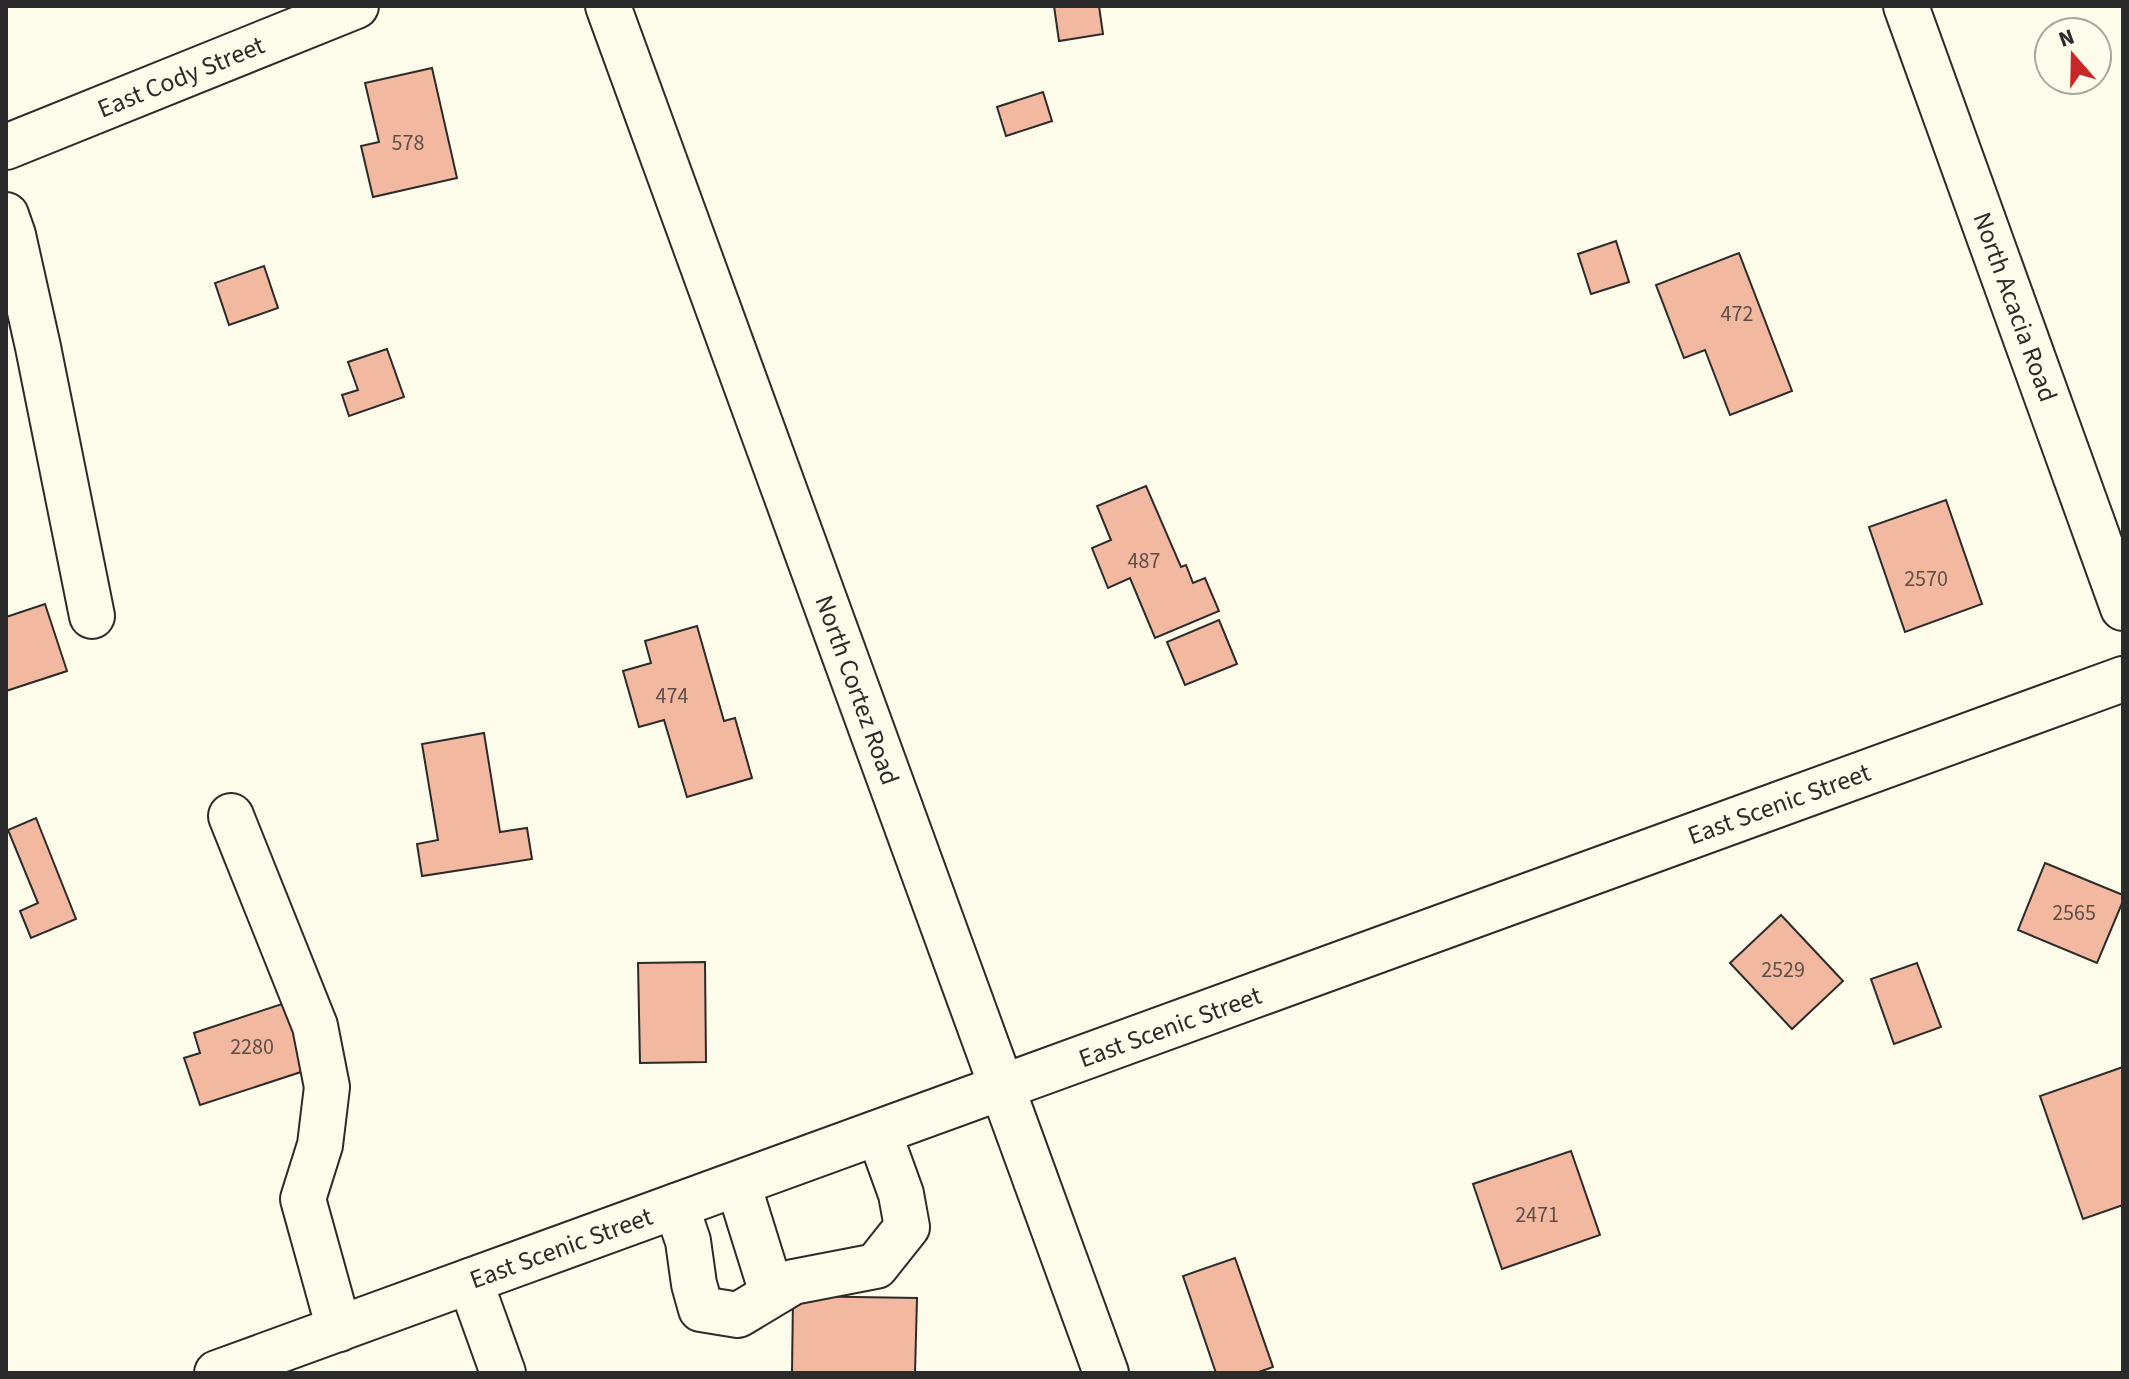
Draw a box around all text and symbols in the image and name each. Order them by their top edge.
north arrow [2033,16,2113,96]
text: N [2054,21,2079,56]
street label: East Cody Street [92,27,270,127]
house number: 578 [392,127,424,159]
street label: North Acacia Road [1964,207,2066,407]
house number: 472 [1721,298,1753,330]
house number: 487 [1128,545,1160,577]
house number: 2570 [1904,563,1948,595]
street label: North Cortez Road [806,590,908,790]
house number: 474 [656,680,688,712]
street label: East Scenic Street [1682,754,1876,854]
house number: 2565 [2052,897,2096,929]
house number: 2529 [1761,954,1805,986]
street label: East Scenic Street [1073,977,1267,1077]
house number: 2280 [230,1031,274,1063]
street label: East Scenic Street [464,1198,658,1298]
house number: 2471 [1515,1199,1559,1231]

